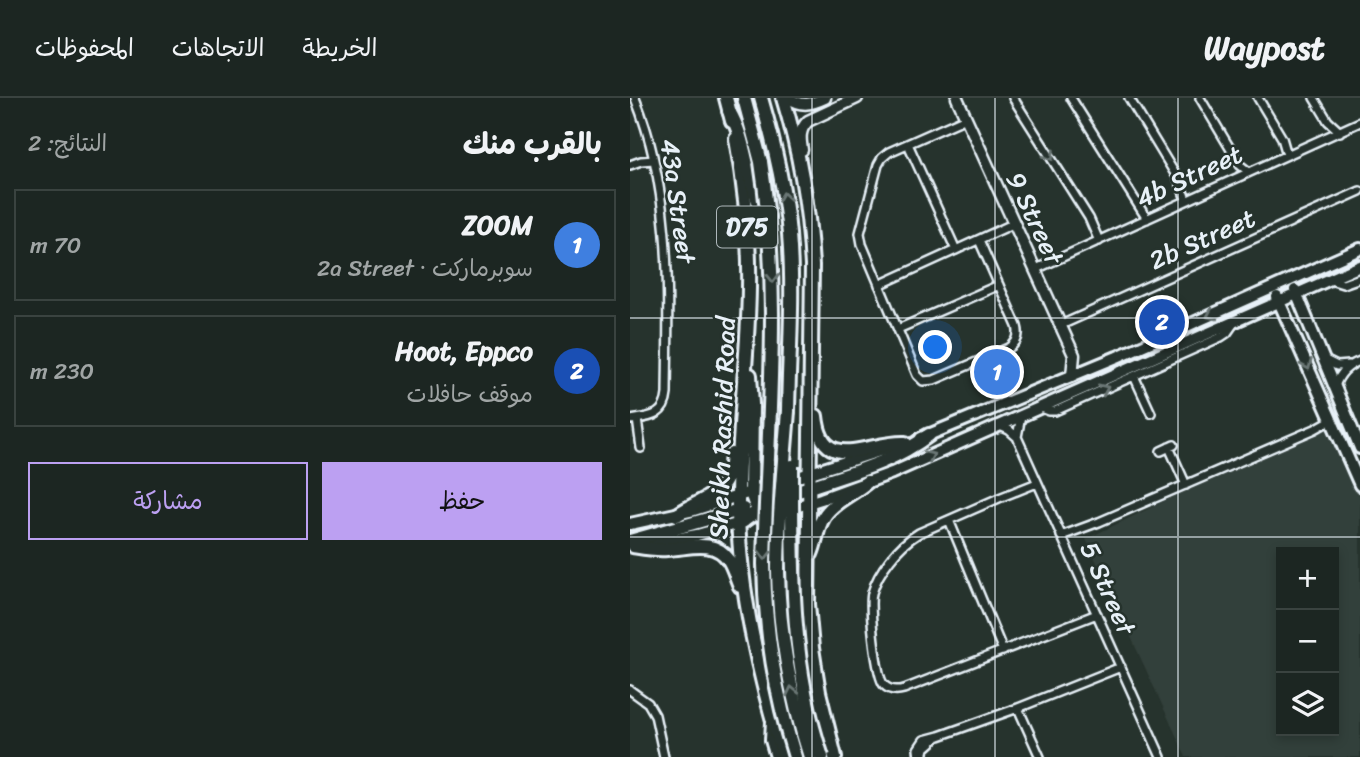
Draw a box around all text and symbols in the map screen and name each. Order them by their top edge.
text: Waypost [1204,19,1325,77]
text: المحفوظات [35,27,134,69]
text: الاتجاهات [172,27,265,69]
text: الخريطة [303,27,377,69]
text: بالقرب منك [463,117,602,171]
text: النتائج: 2 [28,123,107,164]
street label: 4b Street [1128,131,1250,221]
street label: 43a Street [647,136,710,268]
one-way arrow [1041,148,1054,161]
street label: 9 Street [993,164,1077,274]
one-way arrow [777,191,792,202]
street label: 2b Street [1141,195,1263,283]
text: ZOOM [462,202,533,248]
road number: D75 [717,206,777,247]
text: 70 m [30,225,81,266]
text: 1 [572,225,582,266]
text: سوبرماركت · 2a Street [317,248,533,289]
one-way arrow [765,273,780,284]
pin: 2 [1139,296,1185,348]
one-way arrow [1206,307,1218,321]
street label: Sheikh Rashid Road [695,314,749,540]
text: Hoot, Eppco [395,328,533,374]
your location [918,330,952,364]
pin: 1 [974,346,1020,398]
text: 230 m [30,351,94,392]
text: 2 [570,351,584,392]
one-way arrow [1299,357,1313,370]
text: موقف حافلات [407,374,533,415]
one-way arrow [1096,383,1109,397]
one-way arrow [923,450,935,464]
button: مشاركة [28,462,308,540]
button: حفظ [322,462,602,540]
street label: 5 Street [1067,534,1150,644]
map controls [1276,547,1339,736]
button: + [1276,547,1339,610]
one-way arrow [757,550,772,561]
button: − [1276,610,1339,673]
button: layers [1276,673,1339,736]
one-way arrow [786,685,801,697]

